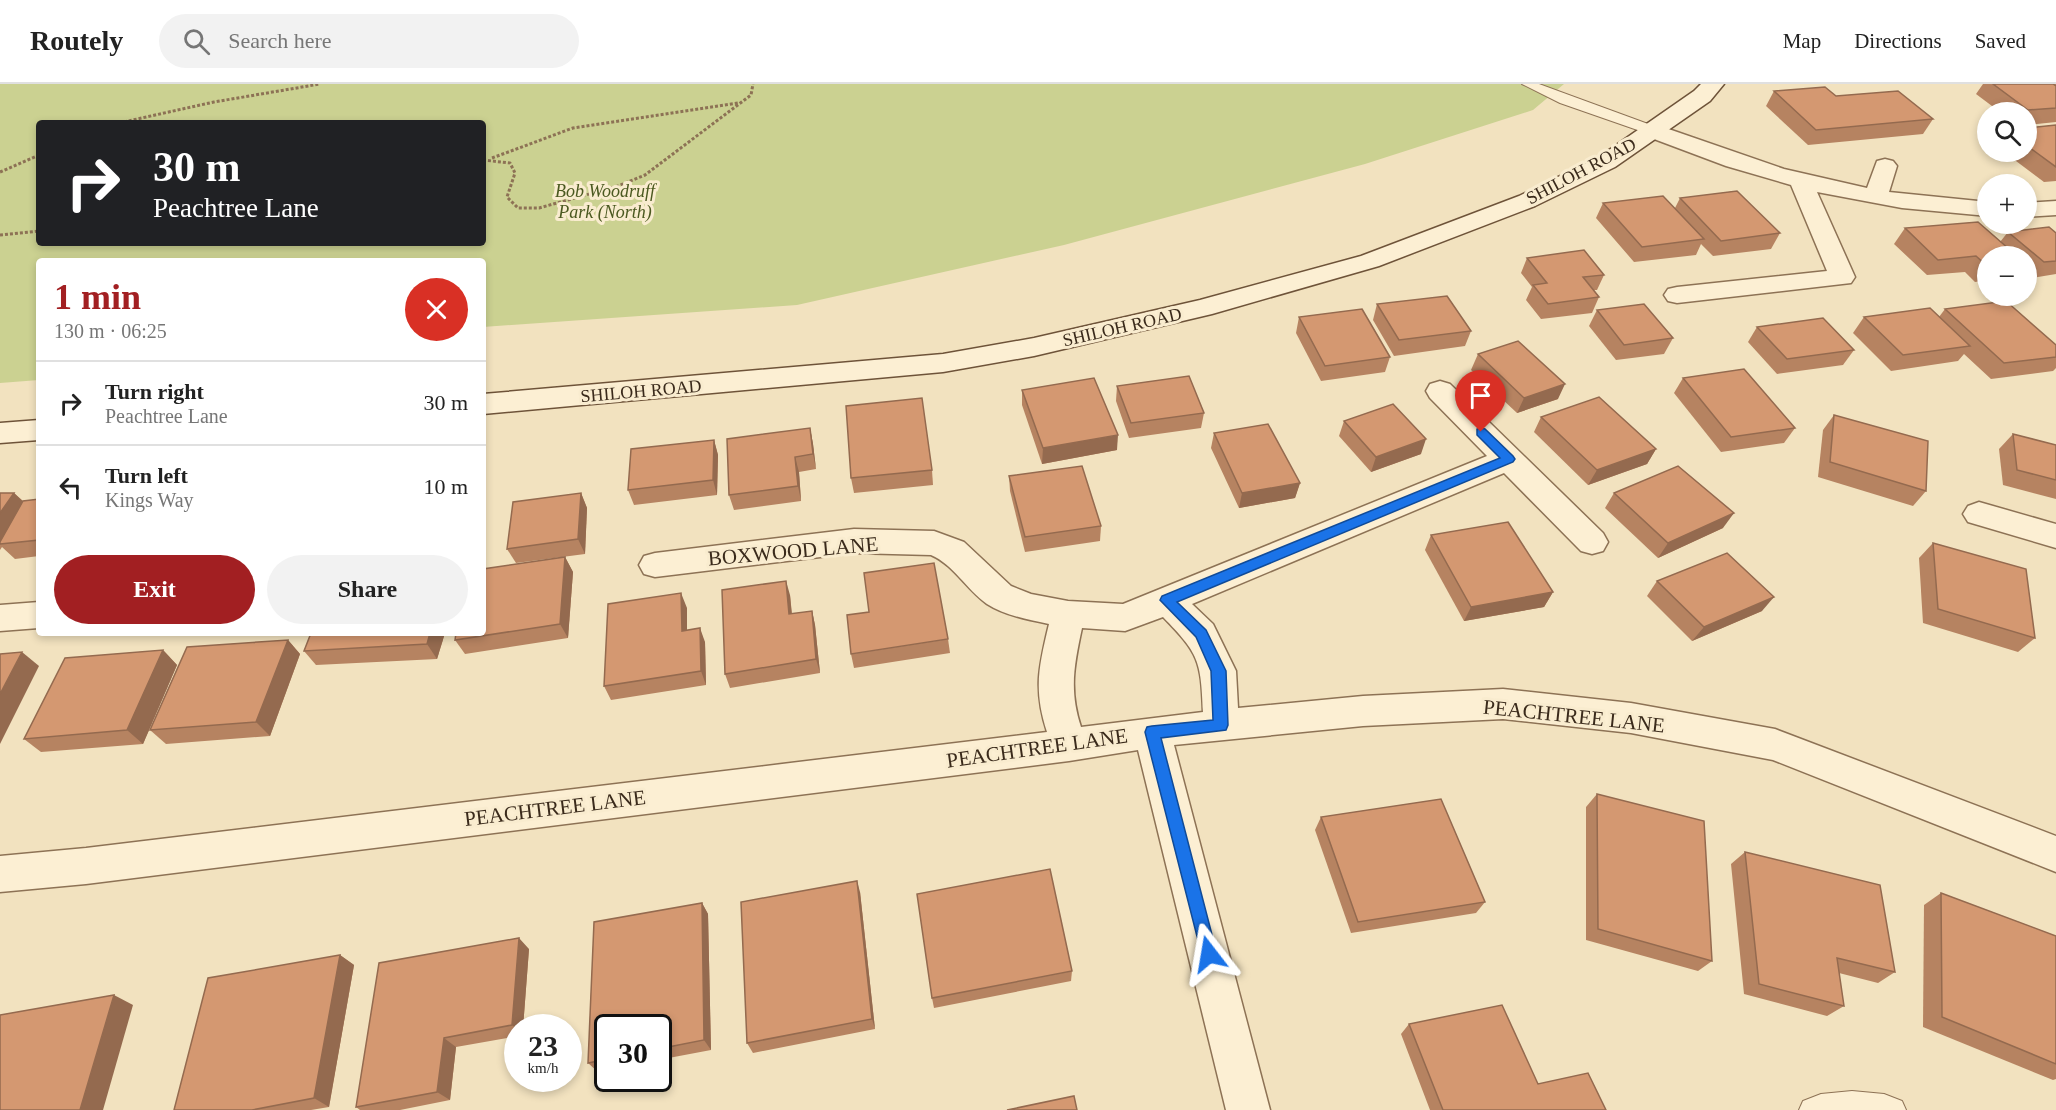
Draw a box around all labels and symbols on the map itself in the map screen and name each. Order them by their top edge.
street label: SHILOH ROAD [1523,134,1639,208]
park label: Bob Woodruff Park (North) [555,181,658,223]
street label: SHILOH ROAD [1061,304,1183,350]
pin [1455,370,1506,432]
street label: SHILOH ROAD [580,376,702,406]
street label: BOXWOOD LANE [707,532,879,570]
street label: PEACHTREE LANE [1482,695,1666,737]
street label: PEACHTREE LANE [945,723,1129,773]
street label: PEACHTREE LANE [463,785,647,831]
position arrow [1177,922,1241,986]
speed limit sign: 30 [594,1014,672,1092]

